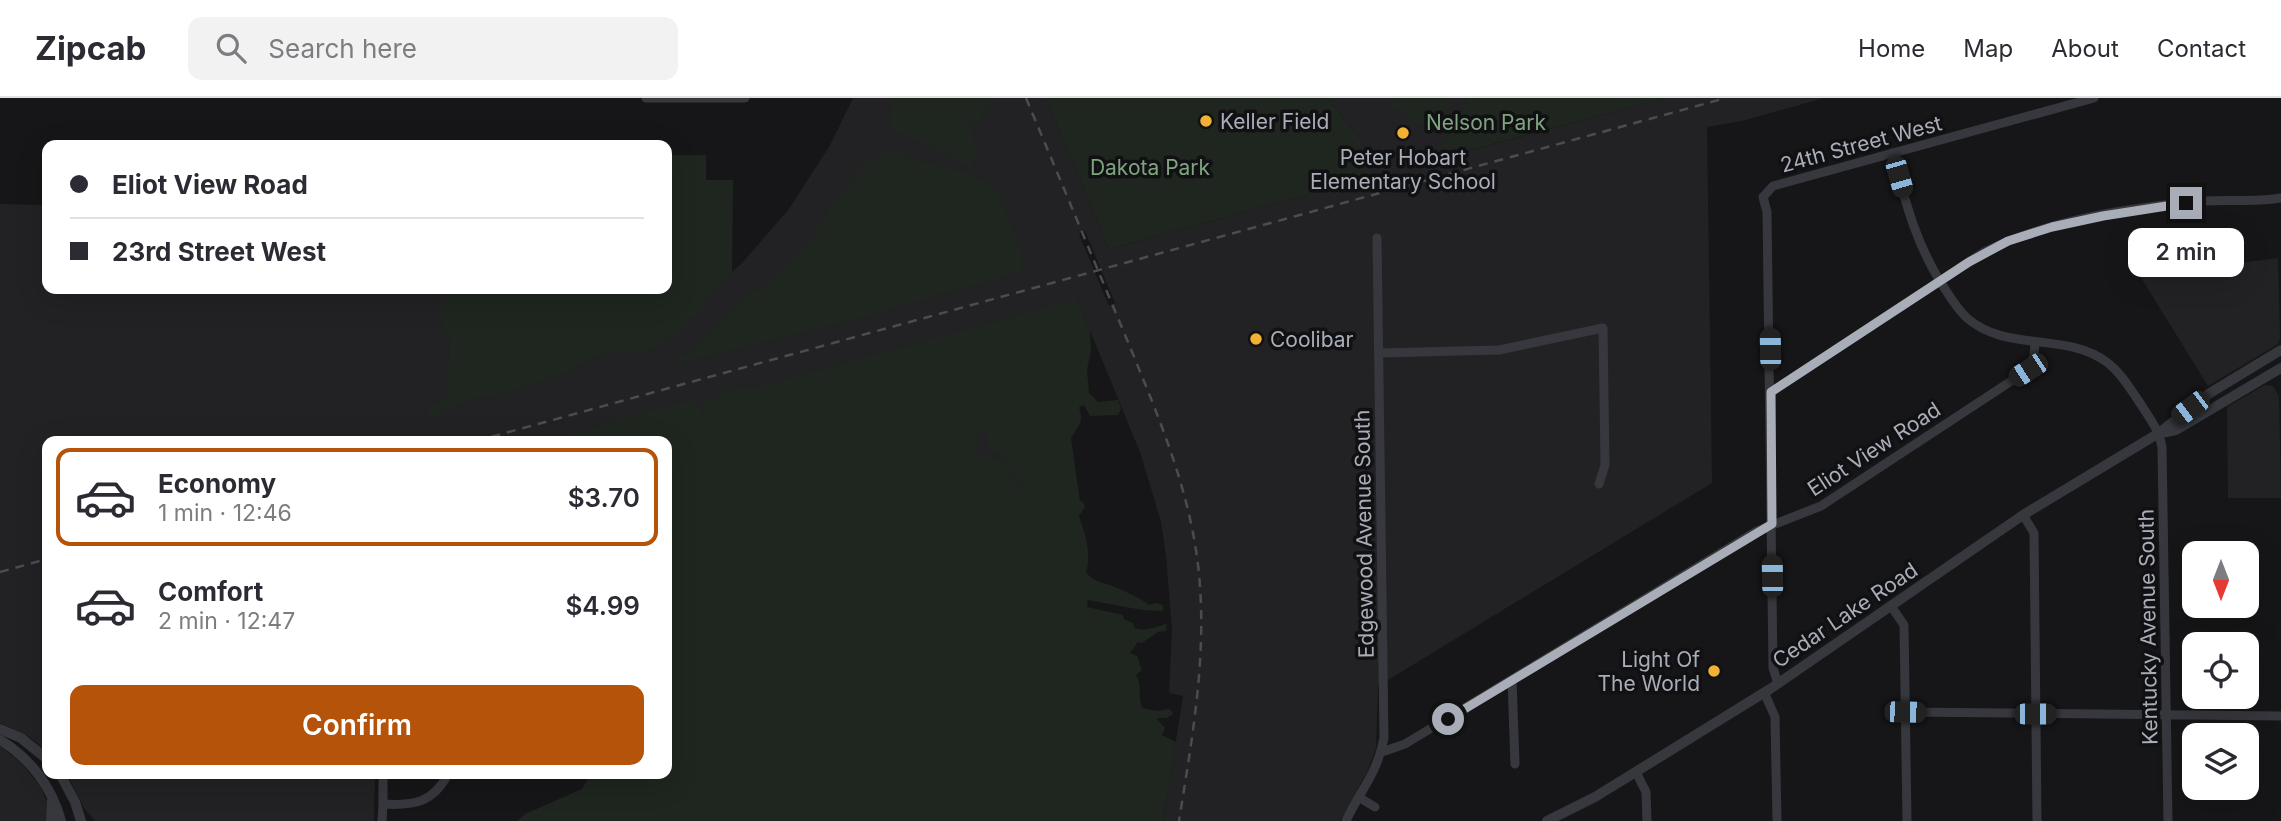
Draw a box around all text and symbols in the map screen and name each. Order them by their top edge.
search box [188,17,678,80]
text: Zipcab [35,28,146,68]
icon: search [212,29,250,67]
text: Search here [268,33,417,64]
text: Home [1858,34,1925,63]
text: Map [1963,34,2013,63]
text: About [2051,34,2119,63]
text: Contact [2157,34,2246,63]
place label: Keller Field [1220,109,1329,134]
park label: Nelson Park [1426,110,1547,135]
street label: 24th Street West [1777,110,1945,178]
marker: Keller Field [1198,113,1214,129]
marker: Peter Hobart Elementary School [1395,125,1411,141]
place label: Peter Hobart Elementary School [1310,145,1496,194]
car [1884,154,1915,200]
park label: Dakota Park [1090,155,1211,180]
text: Eliot View Road [112,169,308,200]
route end [2170,187,2202,219]
callout: 2 min [2128,228,2244,276]
text: 23rd Street West [112,236,326,267]
text: 2 min [2156,238,2216,266]
place label: Coolibar [1270,327,1354,352]
car [1760,328,1781,370]
marker: Coolibar [1248,331,1264,347]
car [2005,350,2052,390]
car [2167,387,2214,429]
street label: Eliot View Road [1803,397,1945,501]
street label: Edgewood Avenue South [1349,410,1379,658]
icon: car [74,466,137,529]
text: Economy [158,468,276,499]
text: $3.70 [568,482,640,513]
text: 1 min · 12:46 [158,499,292,527]
street label: Kentucky Avenue South [2133,509,2163,745]
north arrow [2182,541,2259,618]
map controls [2182,541,2259,800]
car [1762,555,1783,597]
street label: Cedar Lake Road [1768,557,1922,673]
icon: car [74,574,137,637]
text: Comfort [158,576,263,607]
text: $4.99 [565,590,640,621]
text: 2 min · 12:47 [158,607,295,635]
button: locate [2182,632,2259,709]
place label: Light Of The World [1597,647,1700,696]
marker: Light Of The World [1706,663,1722,679]
button: Confirm [70,685,644,765]
car [1884,701,1927,723]
route start [1432,703,1464,735]
car [2015,704,2057,725]
button: layers [2182,723,2259,800]

